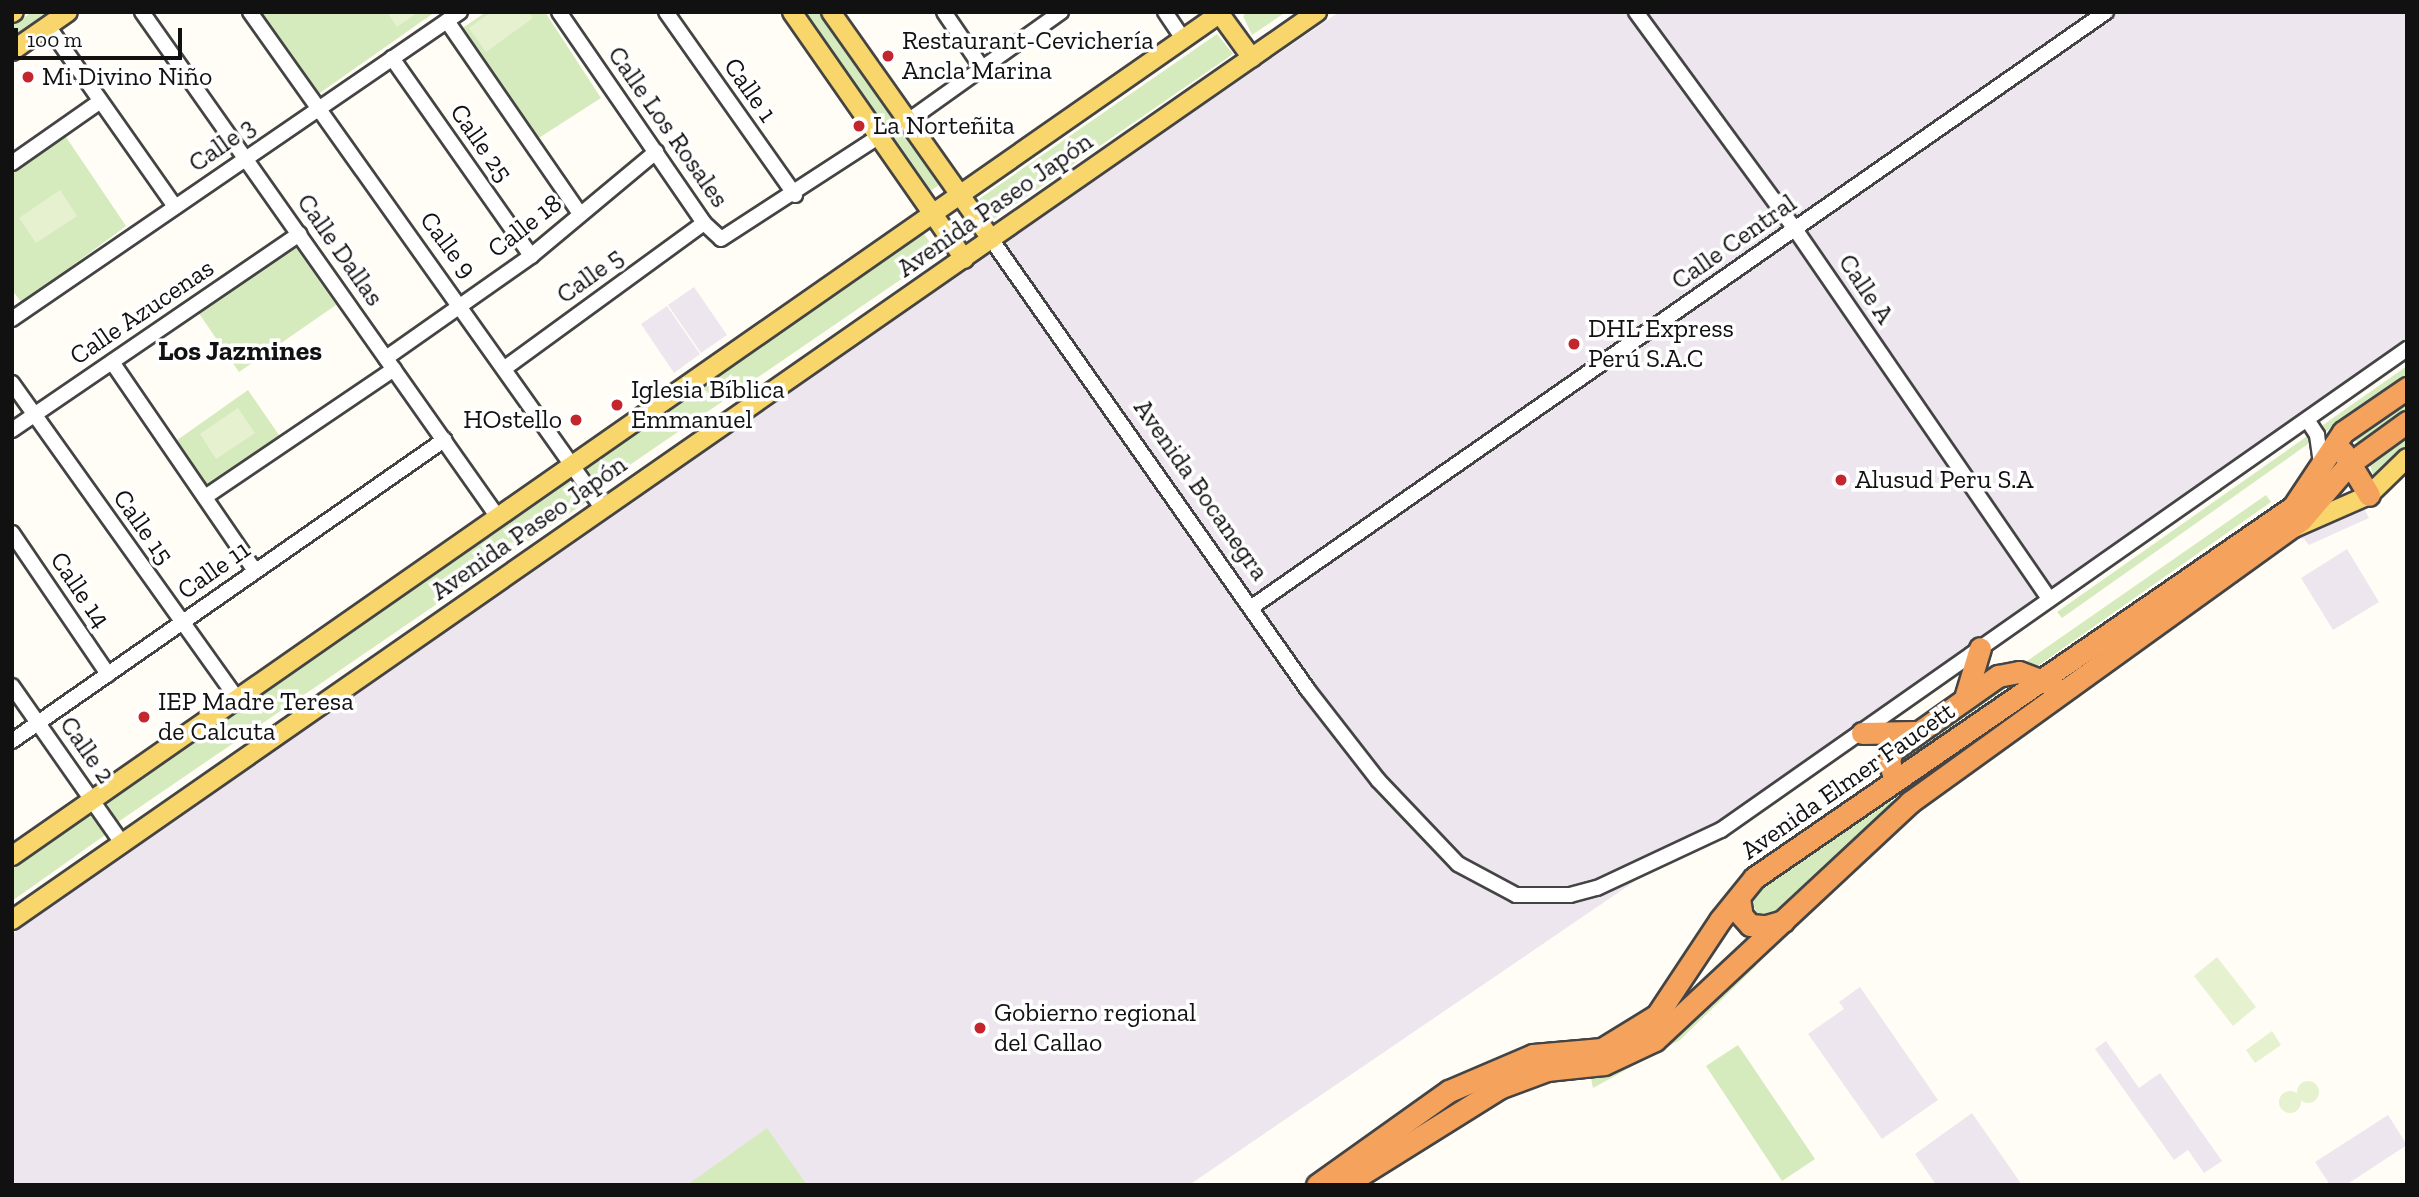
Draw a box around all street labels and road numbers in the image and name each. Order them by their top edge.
street label: Calle Los Rosales [601,40,735,214]
street label: Calle 1 [717,52,783,128]
street label: Calle 25 [443,98,519,188]
street label: Calle 3 [183,111,261,179]
street label: Avenida Paseo Japón [891,126,1099,284]
street label: Calle 18 [482,187,568,265]
street label: Calle Dallas [290,188,390,312]
street label: Calle Central [1666,188,1802,296]
street label: Calle 9 [413,206,483,284]
street label: Calle 5 [551,241,629,311]
street label: Calle A [1831,248,1901,330]
street label: Calle Azucenas [64,252,220,372]
street label: Avenida Bocanegra [1127,393,1275,587]
street label: Avenida Paseo Japón [425,449,633,607]
street label: Calle 15 [106,483,180,571]
street label: Calle 11 [172,534,256,606]
street label: Calle 14 [43,546,117,634]
street label: Avenida Elmer Faucett [1735,695,1961,867]
street label: Calle 2 [53,710,121,790]

